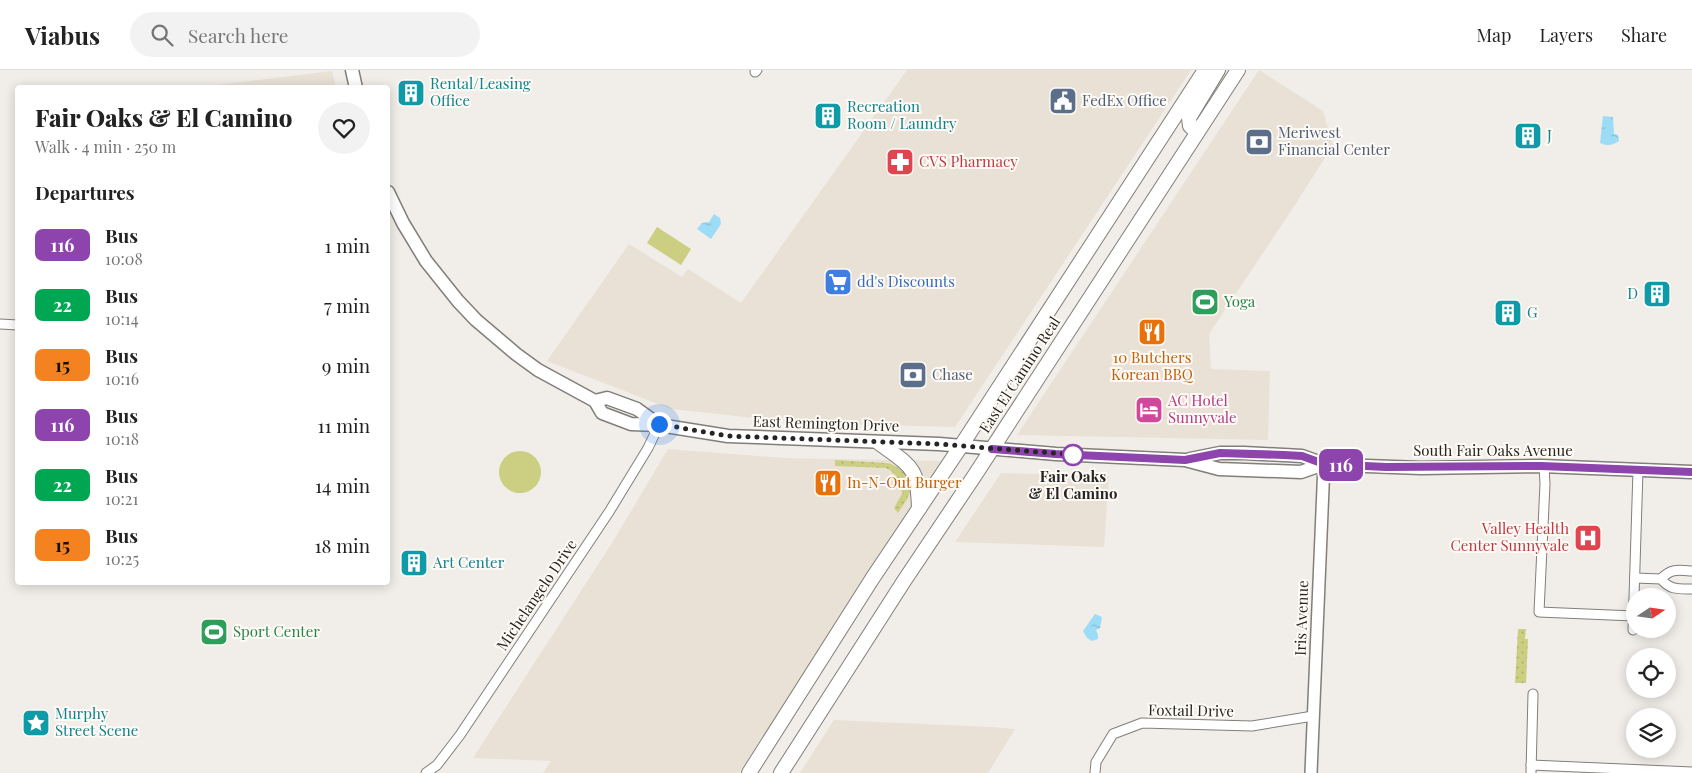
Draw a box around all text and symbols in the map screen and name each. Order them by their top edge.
search box [130,12,480,57]
text: Viabus [25,19,100,51]
icon: search [148,21,176,49]
text: Search here [188,22,289,48]
text: Map [1476,23,1511,47]
text: Layers [1539,23,1593,47]
text: Share [1621,23,1667,47]
place label: Rental/Leasing Office [430,73,531,110]
building icon: Rental/Leasing Office [396,78,426,108]
public building icon: FedEx Office [1048,86,1078,116]
place label: FedEx Office [1082,90,1167,110]
place label: Recreation Room / Laundry [847,96,957,133]
text: Fair Oaks & El Camino [35,101,292,133]
building icon: Recreation Room / Laundry [813,101,843,131]
button: heart [318,102,370,154]
building icon: J [1513,121,1543,151]
place label: Meriwest Financial Center [1278,122,1390,159]
place label: J [1546,125,1552,145]
bank icon: Meriwest Financial Center [1244,127,1274,157]
text: Walk · 4 min · 250 m [35,136,176,157]
pharmacy icon: CVS Pharmacy [885,147,915,177]
place label: CVS Pharmacy [919,151,1018,171]
text: Departures [35,179,135,205]
text: Bus [105,222,138,248]
text: 1 min [324,232,370,258]
text: 116 [51,233,74,257]
text: 10:08 [105,248,143,269]
supermarket icon: dd's Discounts [823,267,853,297]
place label: dd's Discounts [857,271,955,291]
building icon: D [1642,279,1672,309]
text: Bus [105,282,138,308]
place label: D [1627,283,1638,303]
sports icon: Yoga [1190,287,1220,317]
place label: Yoga [1223,291,1256,311]
text: 7 min [324,292,370,318]
text: 22 [53,293,72,317]
building icon: G [1493,298,1523,328]
place label: G [1527,302,1538,322]
text: 10:14 [105,308,139,329]
street label: East El Camino Real [974,313,1064,436]
restaurant icon: 10 Butchers Korean BBQ [1137,317,1167,347]
text: Bus [105,342,138,368]
place label: 10 Butchers Korean BBQ [1111,347,1194,384]
text: 9 min [322,352,370,378]
text: 15 [55,353,70,377]
bank icon: Chase [898,360,928,390]
place label: Chase [932,364,973,384]
text: 10:16 [105,368,139,389]
place label: AC Hotel Sunnyvale [1167,390,1237,427]
hotel icon: AC Hotel Sunnyvale [1134,395,1164,425]
text: Bus [105,402,138,428]
street label: East Remington Drive [752,410,900,436]
text: 11 min [317,412,370,438]
your location [647,412,672,437]
text: 116 [51,413,74,437]
text: 10:18 [105,428,139,449]
street label: South Fair Oaks Avenue [1413,440,1573,460]
marker: Fair Oaks & El Camino [1062,444,1084,466]
line badge: 116 [1312,449,1370,481]
text: 116 [1329,453,1353,477]
text: Bus [105,462,138,488]
place label: Fair Oaks & El Camino [1029,466,1117,503]
restaurant icon: In-N-Out Burger [813,468,843,498]
text: 14 min [315,472,370,498]
place label: In-N-Out Burger [847,472,962,492]
text: 22 [53,473,72,497]
text: 10:21 [105,488,138,509]
place label: Valley Health Center Sunnyvale [1451,518,1569,555]
text: Bus [105,522,138,548]
hospital icon: Valley Health Center Sunnyvale [1573,523,1603,553]
text: 18 min [315,532,370,558]
text: 15 [55,533,70,557]
street label: Michelangelo Drive [492,535,581,654]
text: 10:25 [105,548,139,569]
building icon: Art Center [399,548,429,578]
place label: Art Center [432,552,505,572]
street label: Iris Avenue [1290,580,1312,656]
north arrow [1626,588,1676,638]
map controls [1626,588,1676,758]
sports icon: Sport Center [199,617,229,647]
place label: Sport Center [233,621,320,641]
button: locate [1626,648,1676,698]
street label: Foxtail Drive [1148,699,1234,721]
place label: Murphy Street Scene [55,703,138,740]
place icon: Murphy Street Scene [21,708,51,738]
button: layers [1626,708,1676,758]

